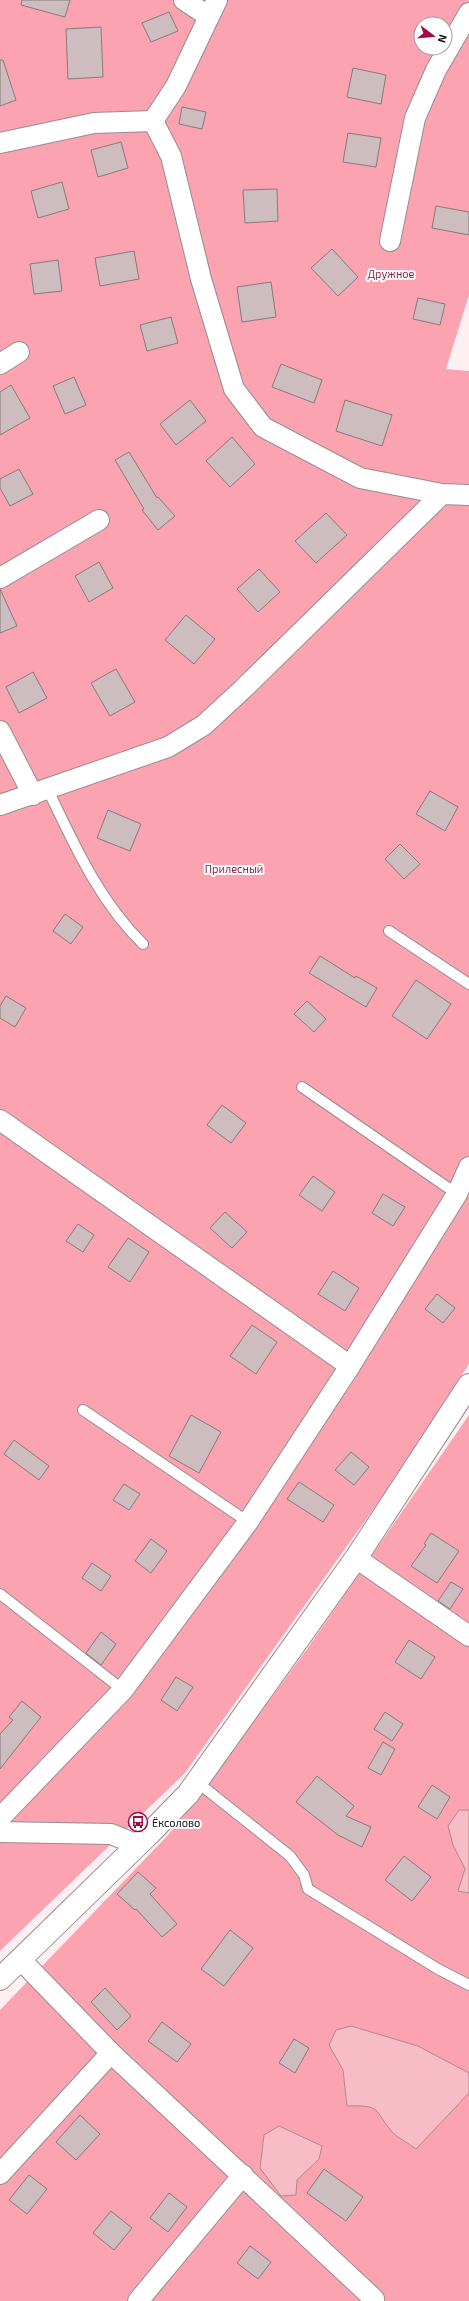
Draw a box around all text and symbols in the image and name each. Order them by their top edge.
north arrow [413,16,453,56]
text: N [436,33,450,45]
park label: Дружное [367,267,415,281]
park label: Прилесный [205,862,263,875]
bus stop icon: Ёксолово [127,1811,149,1833]
place label: Ёксолово [152,1816,200,1829]

